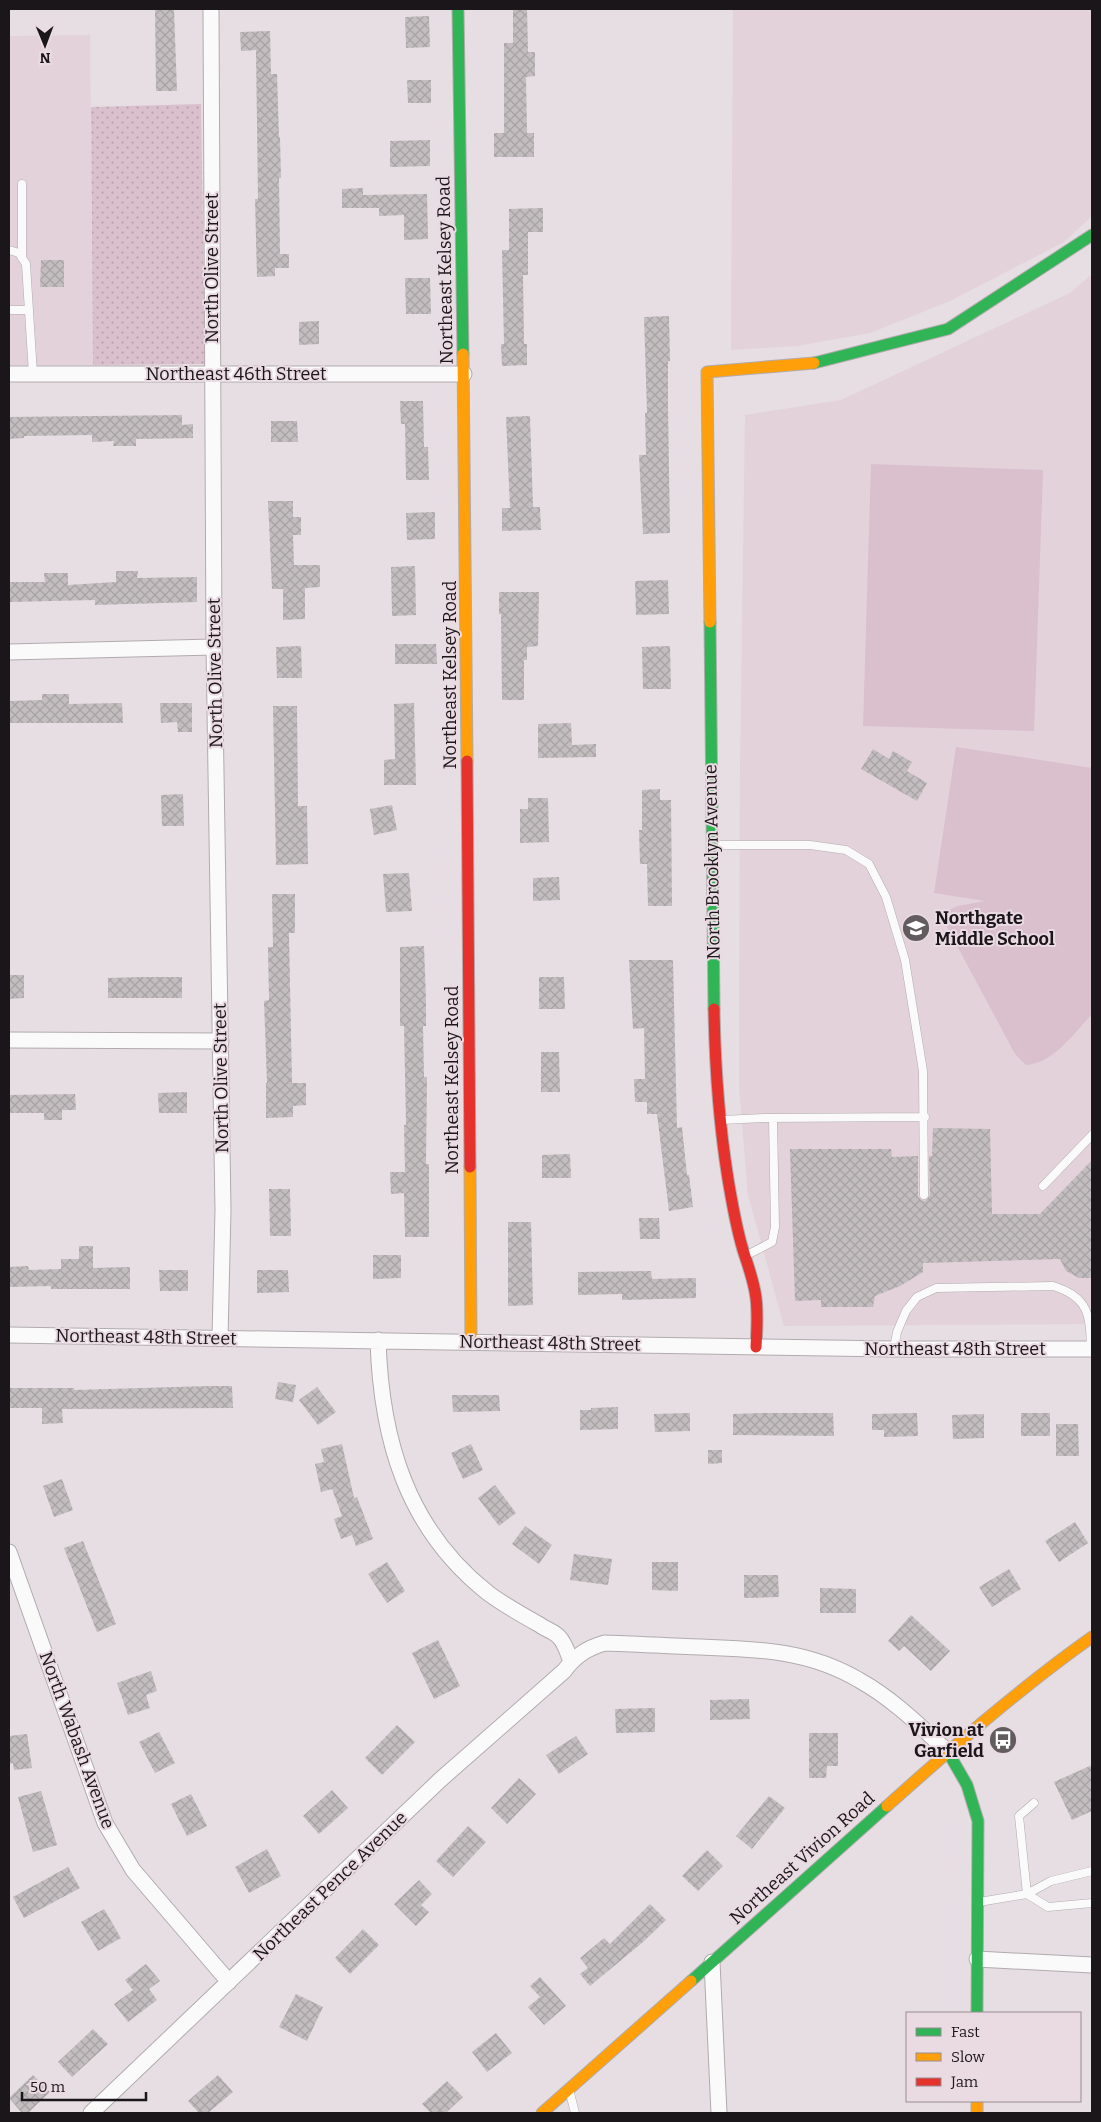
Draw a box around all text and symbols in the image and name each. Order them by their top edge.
north arrow [20,20,70,70]
text: N [39,49,51,66]
street label: Northeast Kelsey Road [432,175,458,365]
street label: North Olive Street [201,192,223,343]
street label: Northeast 46th Street [145,363,327,385]
street label: Northeast Kelsey Road [439,580,461,769]
street label: North Olive Street [203,597,227,748]
street label: North Brooklyn Avenue [699,764,725,960]
place label: Northgate Middle School [935,907,1055,950]
school or university icon: Northgate Middle School [901,913,931,943]
street label: Northeast Kelsey Road [441,985,463,1174]
street label: North Olive Street [209,1002,233,1153]
street label: Northeast 48th Street [55,1324,237,1350]
street label: Northeast 48th Street [459,1330,641,1356]
street label: Northeast 48th Street [864,1338,1046,1360]
street label: North Wabash Avenue [35,1648,119,1832]
place label: Vivion at Garfield [909,1719,984,1762]
bus stop icon: Vivion at Garfield [988,1725,1018,1755]
street label: Northeast Vivion Road [725,1787,879,1929]
street label: Northeast Pence Avenue [248,1807,412,1965]
legend [906,2012,1081,2102]
text: Fast [951,2023,980,2041]
text: Slow [951,2048,986,2066]
scale bar [22,2070,146,2102]
text: Jam [950,2073,979,2091]
text: 50 m [30,2078,66,2096]

